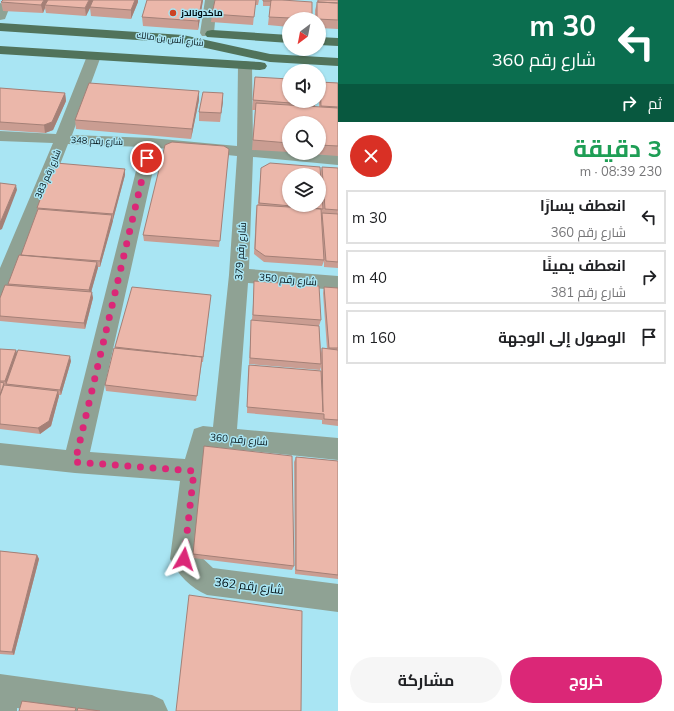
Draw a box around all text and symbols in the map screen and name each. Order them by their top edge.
place label: ماكدونالدز [180,7,223,19]
marker: ماكدونالدز [168,8,178,18]
text: 30 m [530,8,596,43]
north arrow [282,12,326,56]
map controls [282,12,326,212]
icon: left [610,16,662,68]
street label: شارع أنس بن مالك [136,29,204,49]
text: شارع رقم 360 [492,48,596,71]
button: sound [282,64,326,108]
icon: right [618,92,640,114]
text: ثم [648,94,662,113]
button: search [282,116,326,160]
text: 3 دقيقة [573,133,662,163]
street label: شارع رقم 348 [71,134,123,148]
button: close [350,135,392,177]
pin [130,141,164,175]
icon: arrive [136,147,158,169]
street label: شارع رقم 383 [32,148,64,200]
text: 230 m · 08:39 [580,163,662,179]
button: layers [282,168,326,212]
text: انعطف يسارًا [540,196,626,215]
icon: left [638,206,660,228]
text: 30 m [352,208,387,227]
street label: شارع رقم 379 [232,222,250,280]
text: شارع رقم 360 [551,224,626,240]
text: انعطف يمينًا [542,256,626,275]
icon: right [638,266,660,288]
text: 40 m [352,268,387,287]
street label: شارع رقم 350 [258,271,317,289]
text: شارع رقم 381 [551,284,626,300]
icon: arrive [638,326,660,348]
text: 160 m [352,328,396,347]
text: الوصول إلى الوجهة [498,328,626,347]
street label: شارع رقم 360 [209,431,268,449]
position arrow [163,538,205,580]
street label: شارع رقم 362 [214,574,285,598]
button: مشاركة [350,657,502,703]
button: خروج [510,657,662,703]

